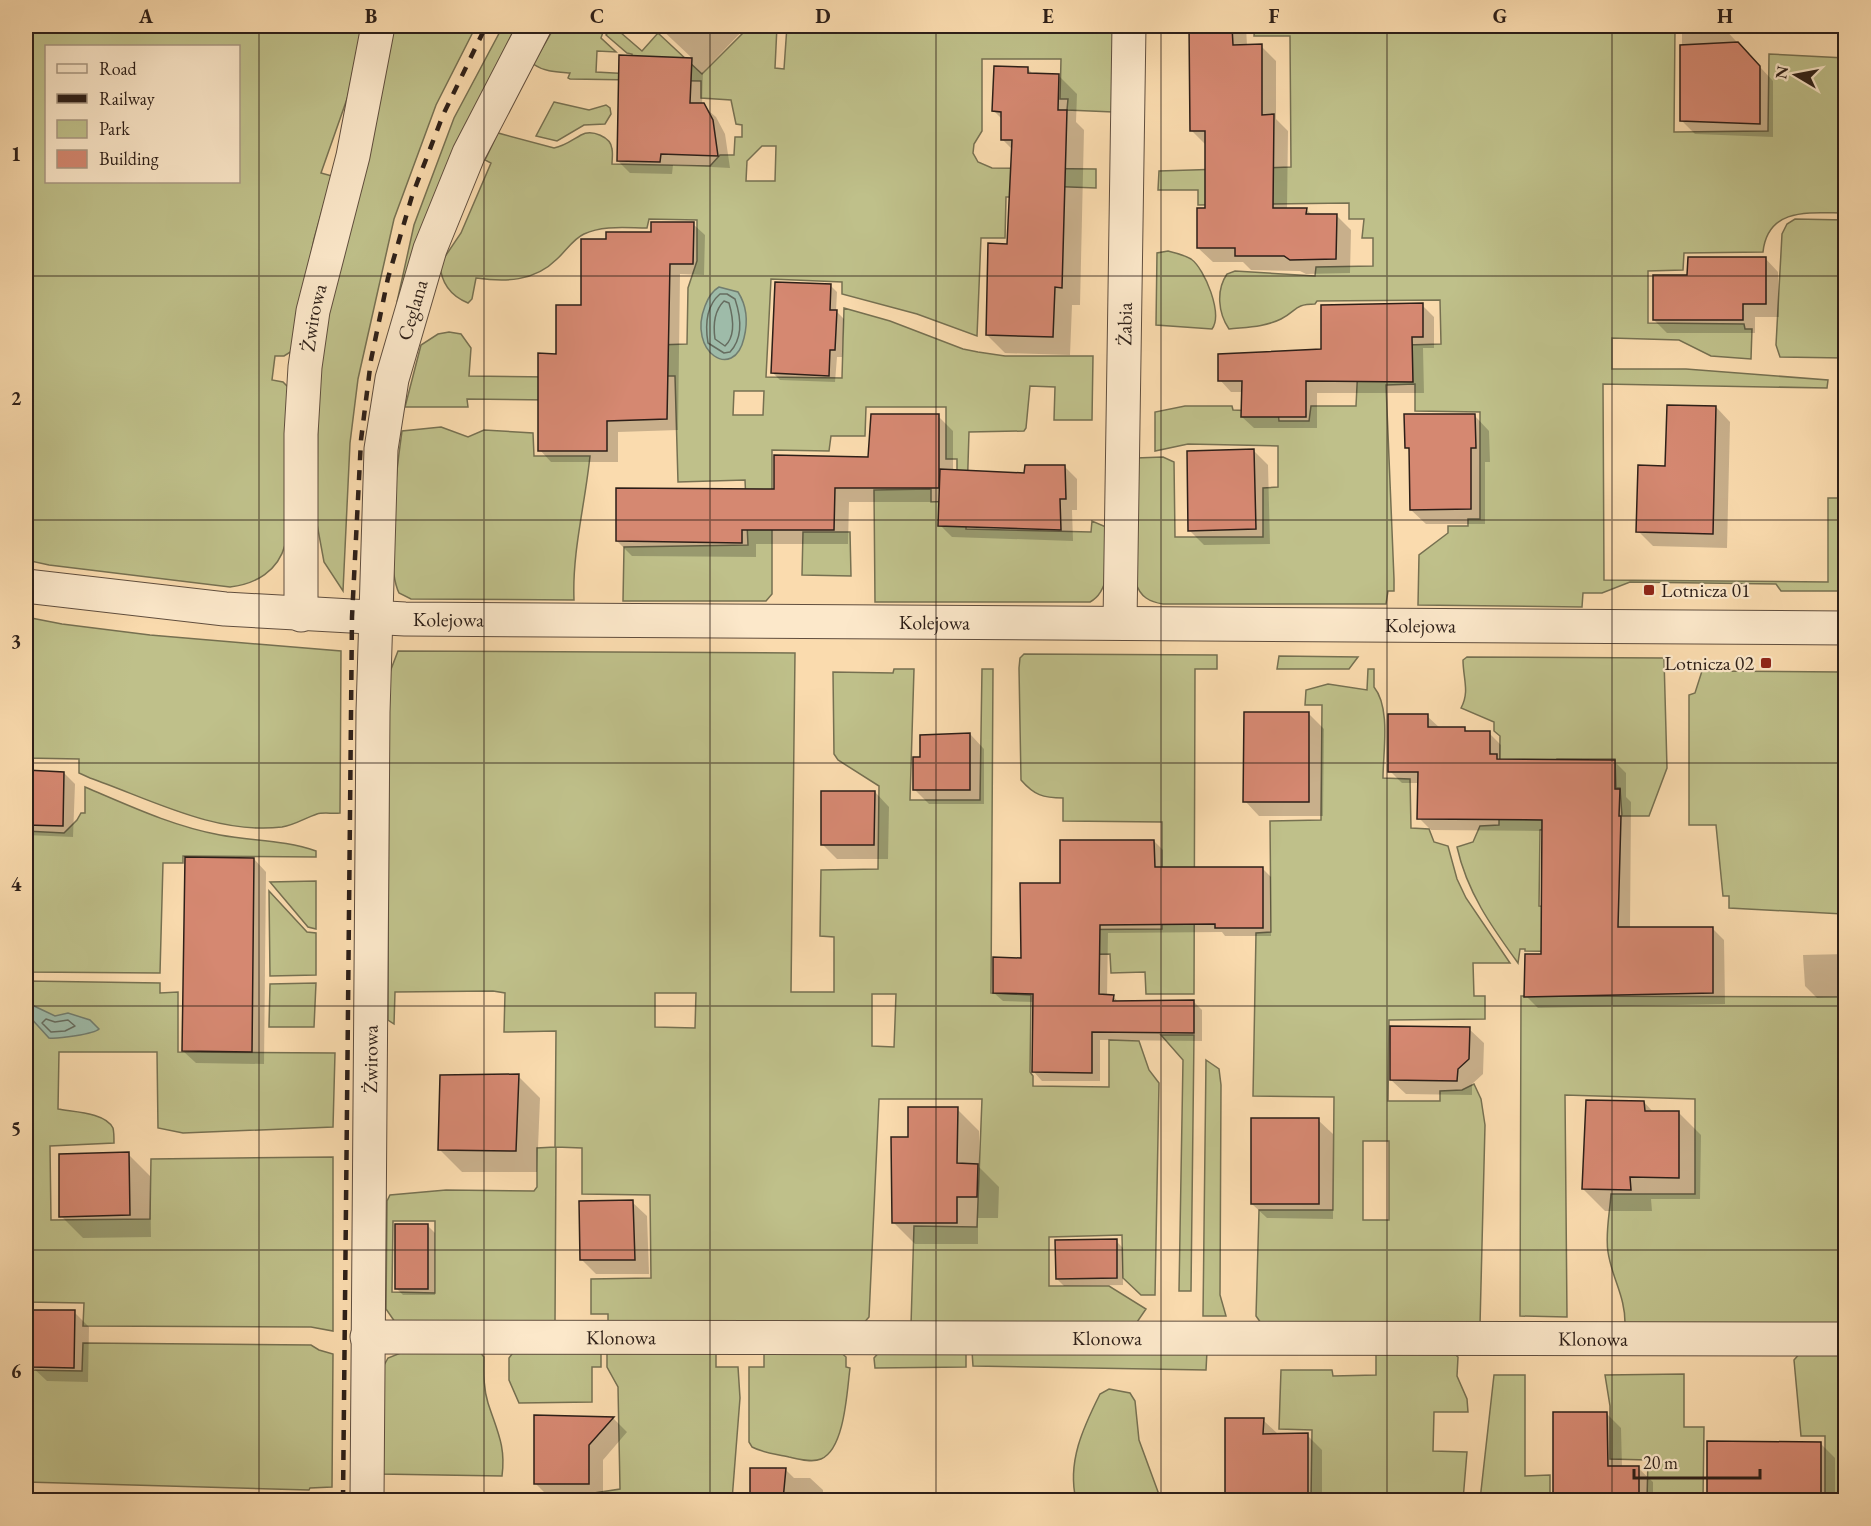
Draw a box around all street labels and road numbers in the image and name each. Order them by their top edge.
street label: Ceglana [391,276,433,343]
street label: Żwirowa [294,281,332,353]
street label: Żabia [1111,302,1138,346]
street label: Kolejowa [413,606,484,632]
street label: Kolejowa [899,609,970,636]
street label: Kolejowa [1385,612,1456,639]
street label: Żwirowa [357,1025,384,1093]
street label: Klonowa [586,1324,656,1350]
street label: Klonowa [1072,1325,1142,1351]
street label: Klonowa [1558,1326,1628,1352]

